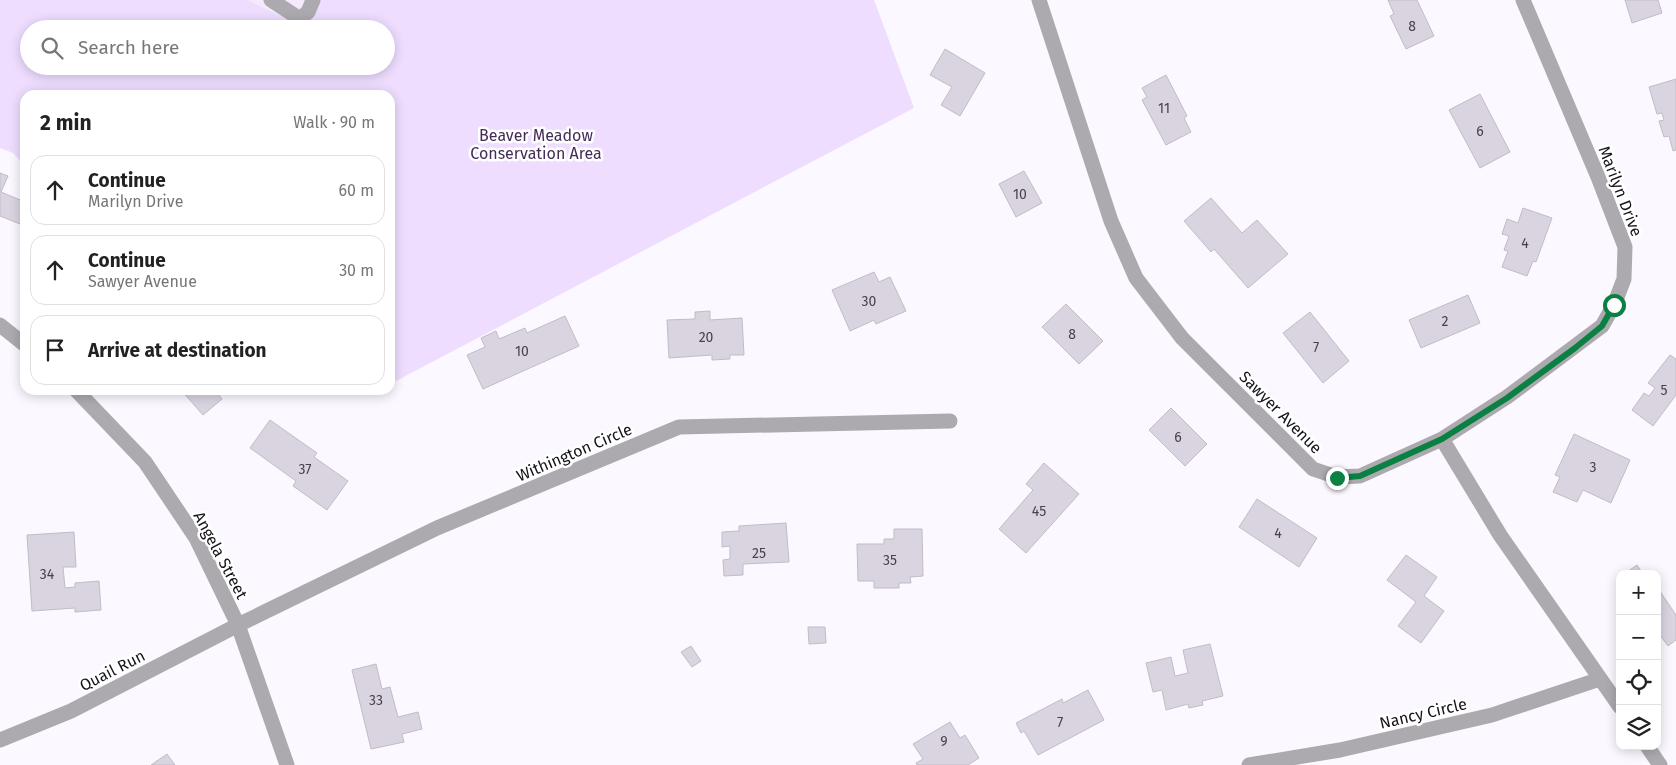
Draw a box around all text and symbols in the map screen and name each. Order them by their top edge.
house number: 8 [1408,18,1416,35]
search box [20,20,395,75]
icon: search [38,34,66,62]
text: Search here [78,36,179,59]
house number: 11 [1158,100,1170,117]
text: 2 min [40,110,92,136]
text: Walk · 90 m [293,113,375,132]
house number: 6 [1476,123,1484,140]
park label: Beaver Meadow Conservation Area [470,126,602,163]
street label: Marilyn Drive [1595,143,1646,239]
text: Continue [88,169,166,192]
icon: ahead [41,176,69,204]
text: 60 m [339,181,374,200]
house number: 10 [1013,186,1027,203]
text: Marilyn Drive [88,192,183,211]
house number: 4 [1521,235,1529,252]
text: Continue [88,249,166,272]
icon: ahead [41,256,69,284]
text: 30 m [339,261,374,280]
text: Sawyer Avenue [88,272,197,291]
house number: 30 [862,293,877,310]
route start [1603,294,1626,317]
house number: 2 [1442,313,1449,330]
house number: 8 [1068,326,1076,343]
house number: 20 [699,329,714,346]
icon: arrive [41,336,69,364]
text: Arrive at destination [88,339,267,362]
house number: 7 [1313,339,1319,356]
house number: 10 [515,343,529,360]
street label: Sawyer Avenue [1235,367,1326,458]
house number: 5 [1660,382,1668,399]
street label: Withington Circle [514,420,635,485]
house number: 6 [1174,429,1182,446]
house number: 3 [1590,459,1597,476]
house number: 37 [298,461,312,478]
route end [1326,467,1349,490]
house number: 45 [1032,503,1046,520]
street label: Angela Street [190,508,252,602]
house number: 4 [1274,525,1282,542]
house number: 25 [752,545,766,562]
house number: 35 [883,552,897,569]
house number: 34 [40,566,55,583]
map controls [1616,570,1661,750]
button: + [1616,570,1661,615]
button: − [1616,615,1661,660]
street label: Quail Run [76,646,148,695]
button: locate [1616,660,1661,705]
house number: 33 [369,692,383,709]
street label: Nancy Circle [1378,694,1469,733]
button: layers [1616,705,1661,750]
house number: 7 [1057,714,1063,731]
house number: 9 [940,733,948,750]

